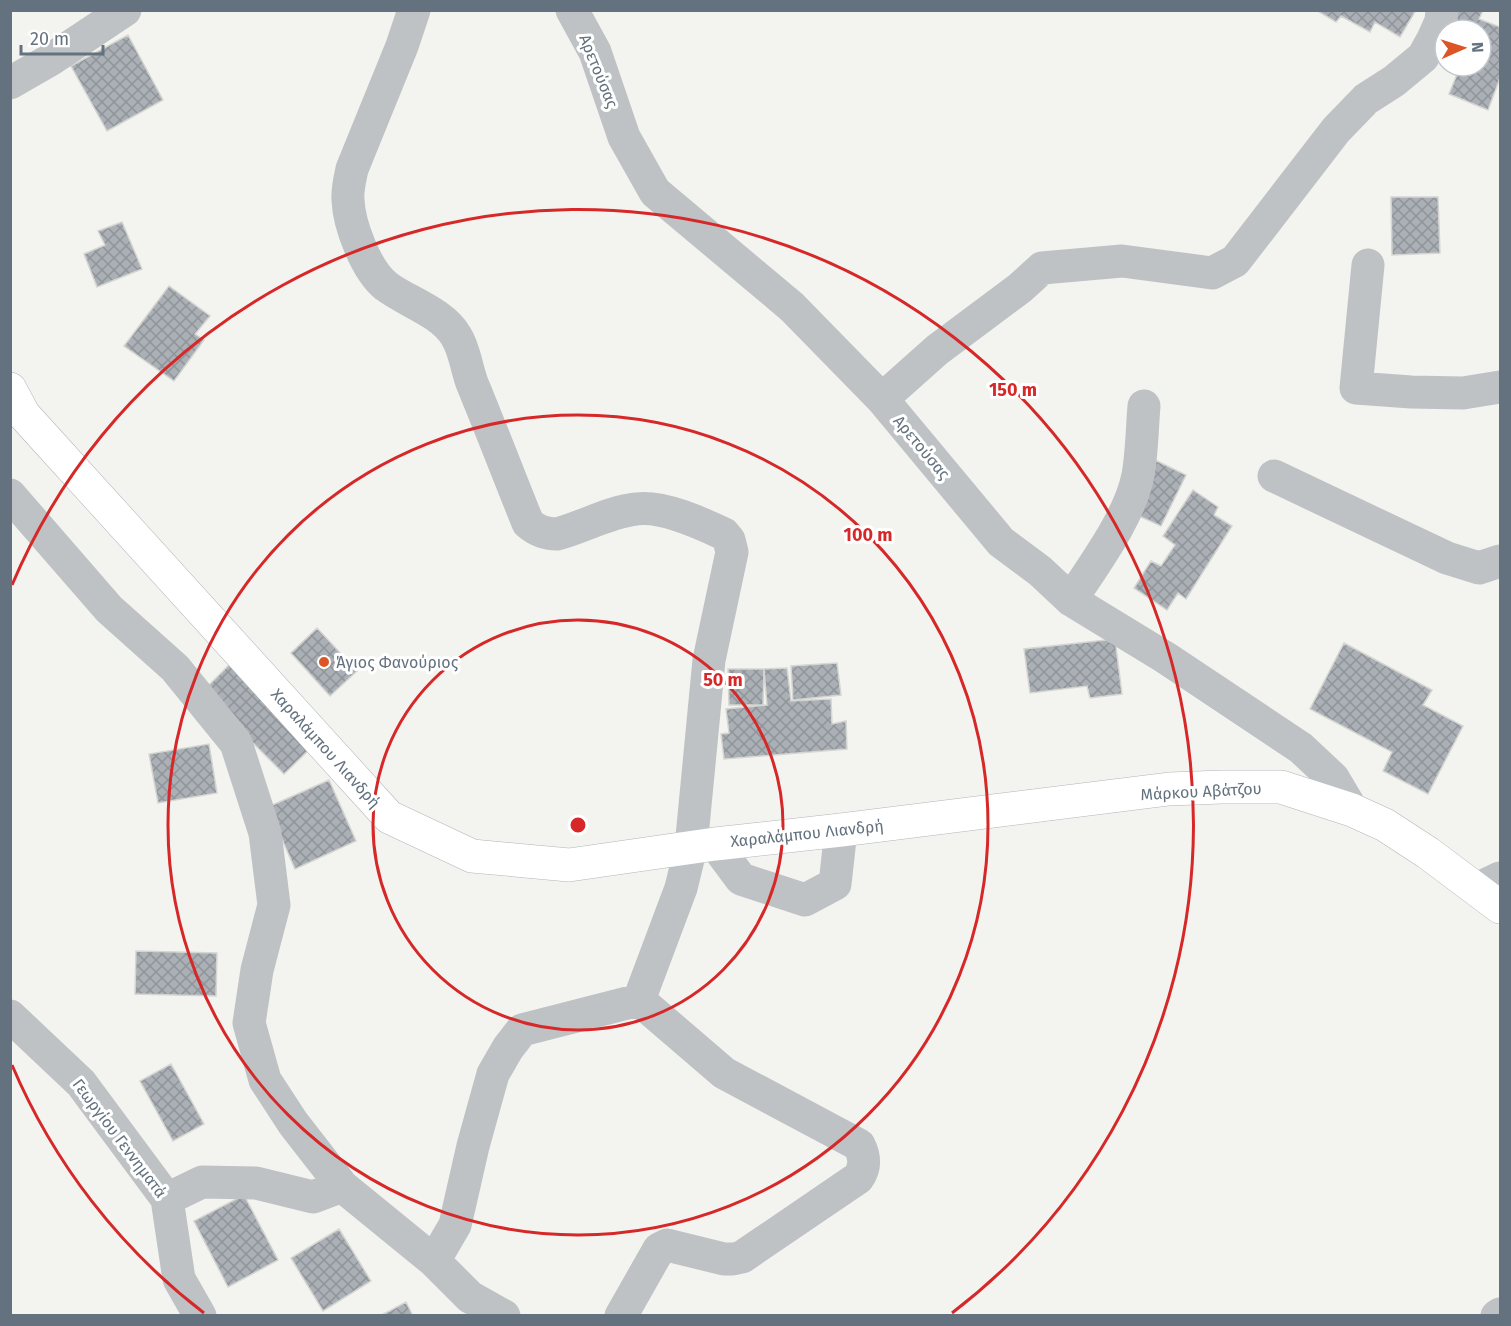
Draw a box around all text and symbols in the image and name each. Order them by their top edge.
scale bar [21,18,104,56]
north arrow [1433,18,1493,78]
text: 20 m [30,28,69,50]
street label: Αρετούσας [575,32,622,111]
text: N [1468,41,1487,53]
text: 150 m [989,379,1037,401]
street label: Αρετούσας [889,412,954,483]
text: 100 m [844,524,892,546]
place label: Άγιος Φανούριος [336,653,459,672]
marker: Άγιος Φανούριος [317,655,331,669]
text: 50 m [703,669,743,691]
street label: Χαραλάμπου Λιανδρή [267,685,384,812]
street label: Μάρκου Αβάτζου [1140,779,1262,804]
centre of rings [568,815,588,835]
street label: Χαραλάμπου Λιανδρή [729,816,885,851]
street label: Γεωργίου Γεννηματά [69,1075,171,1202]

